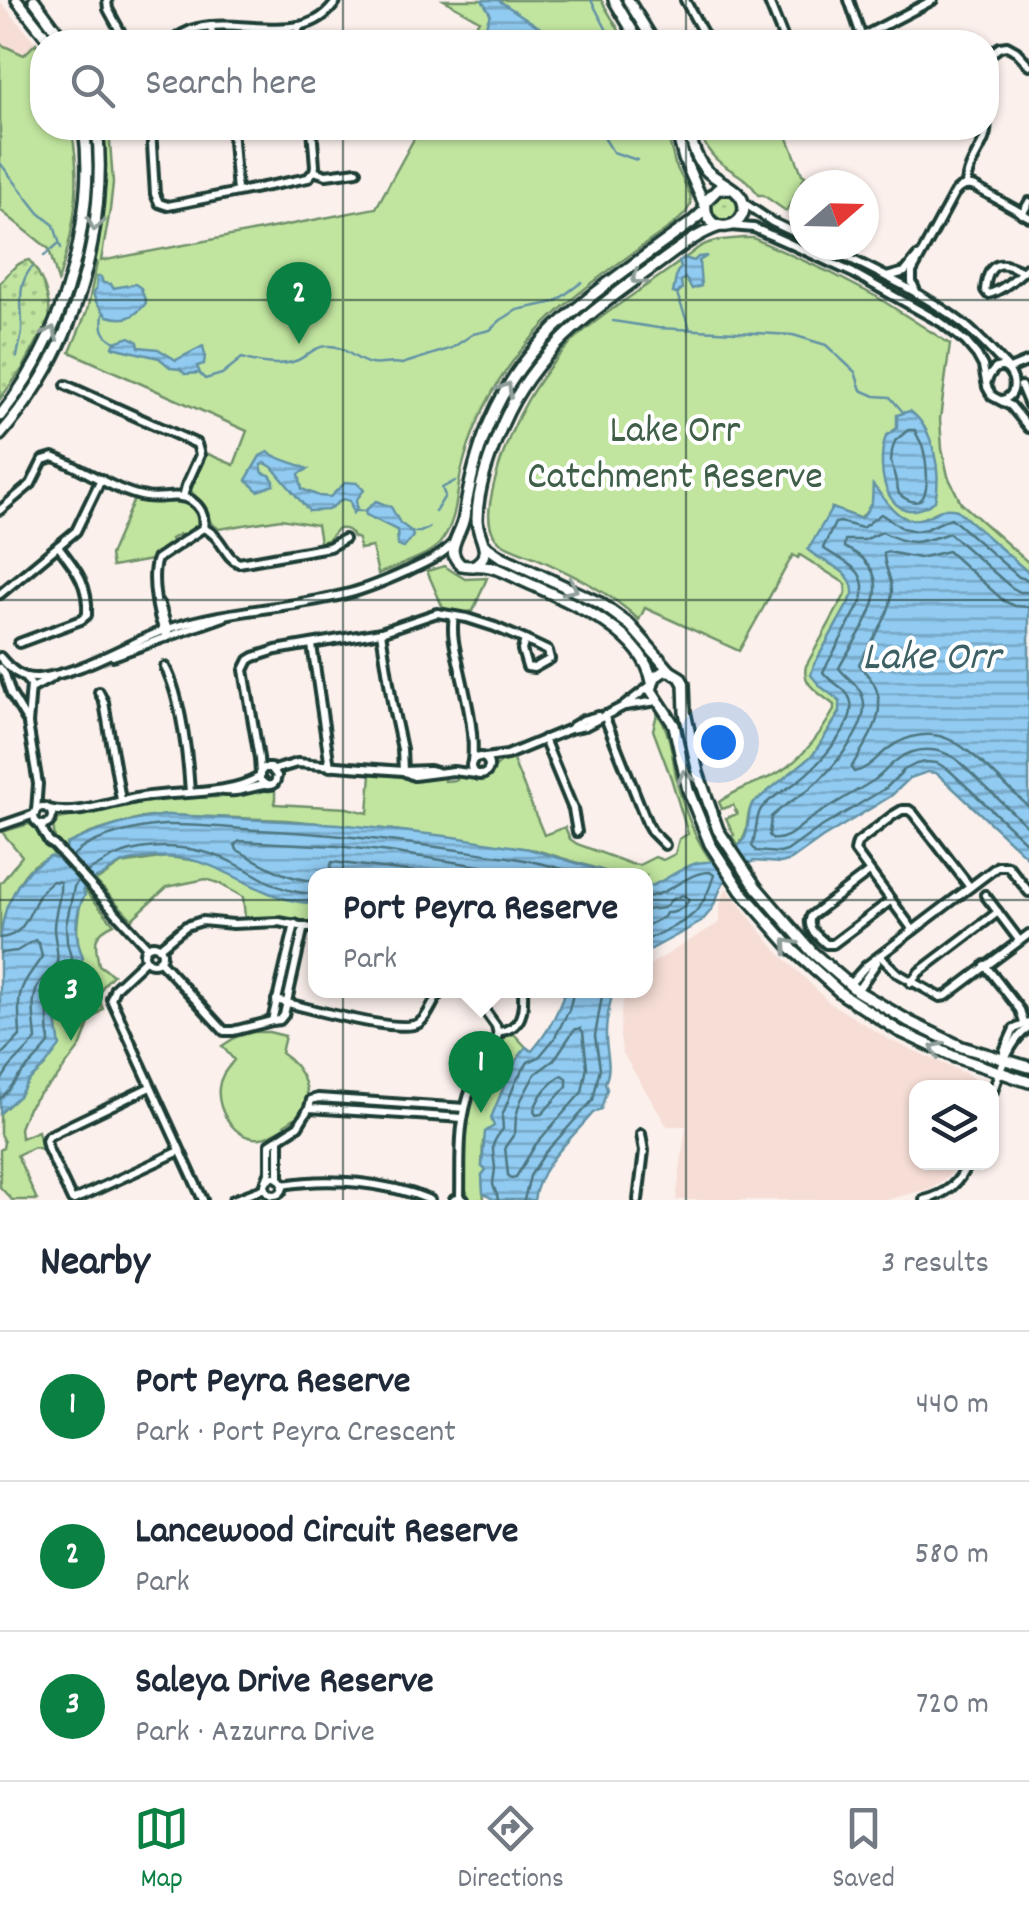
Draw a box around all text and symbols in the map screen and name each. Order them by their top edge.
search box [30,30,999,140]
icon: search [65,58,120,113]
text: Search here [145,58,317,113]
north arrow [789,170,879,260]
one-way arrow [85,216,106,233]
pin: 2 [266,262,332,344]
one-way arrow [631,266,649,284]
one-way arrow [40,325,60,343]
one-way arrow [494,382,513,400]
park label: Lake Orr Catchment Reserve [527,405,823,508]
one-way arrow [561,576,579,596]
water label: Lake Orr [862,630,1004,690]
your location [693,717,744,768]
one-way arrow [676,769,697,786]
popup [308,868,653,998]
text: Port Peyra Reserve [343,883,618,938]
text: Park [343,938,397,984]
one-way arrow [783,938,801,957]
pin: 3 [38,958,104,1041]
pin: 1 [448,1030,514,1113]
one-way arrow [929,1042,947,1062]
map controls [909,1080,999,1170]
button: layers [909,1080,999,1170]
text: Nearby [40,1235,150,1295]
text: 3 results [881,1242,989,1288]
text: Port Peyra Reserve [135,1356,411,1411]
text: 1 [69,1383,76,1429]
text: 440 m [916,1383,989,1429]
text: Park · Port Peyra Crescent [135,1411,456,1457]
text: Lancewood Circuit Reserve [135,1506,519,1561]
text: 2 [66,1533,79,1579]
text: 580 m [915,1533,989,1579]
text: Park [135,1561,190,1607]
text: Saleya Drive Reserve [135,1656,434,1711]
text: 3 [65,1683,80,1729]
text: 720 m [916,1683,989,1729]
text: Park · Azzurra Drive [135,1711,375,1757]
tab: Map [134,1801,189,1901]
tab: Directions [458,1801,564,1901]
tab: Saved [832,1801,895,1901]

